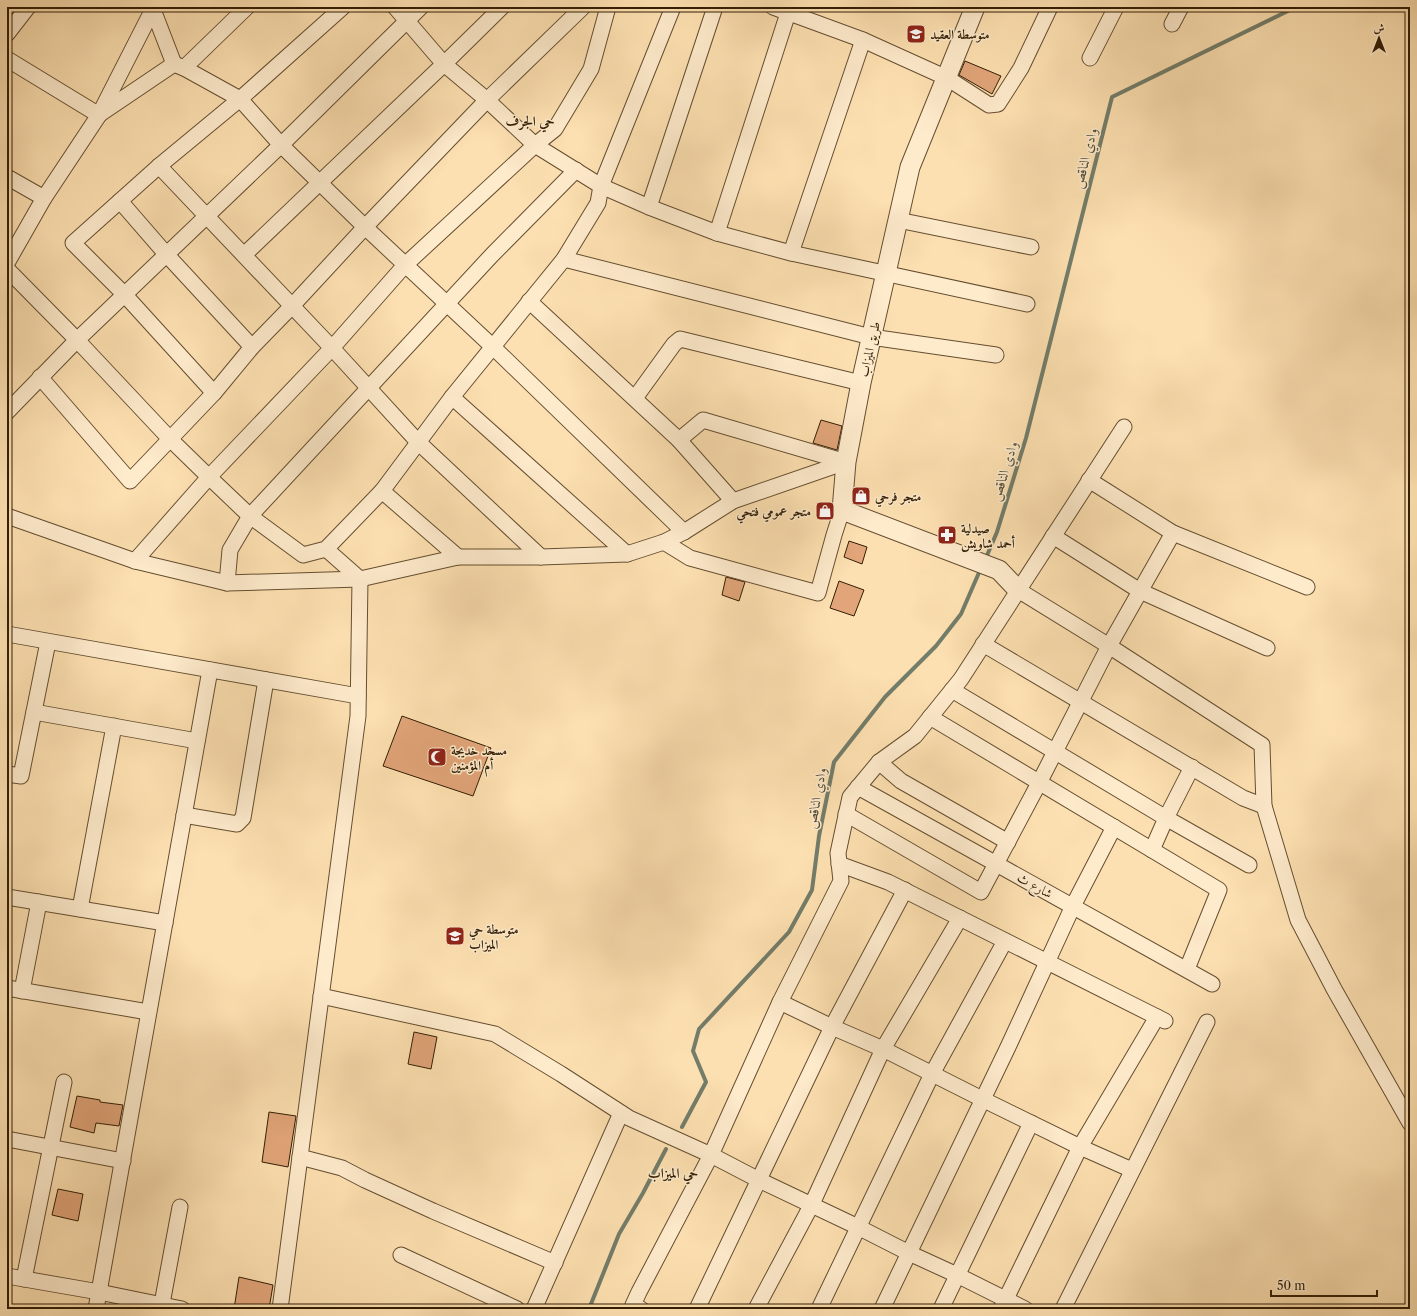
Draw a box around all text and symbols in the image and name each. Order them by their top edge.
north arrow [1359,18,1399,58]
text: ش [1374,21,1385,35]
school or university icon: متوسطة العقيد [905,23,927,45]
place label: متوسطة العقيد [930,26,990,43]
district label: حي الجرف [505,112,555,133]
water label: وادي الناقص [1069,126,1104,191]
street label: طريق الميزاب [855,320,884,379]
water label: وادي الناقص [986,439,1025,504]
shop icon: متجر فرحي [850,485,872,507]
place label: متجر فرحي [874,488,921,508]
shop icon: متجر عمومي فتحي [814,500,836,522]
place label: متجر عمومي فتحي [736,503,811,524]
place label: صيدلية أحمد شاويش [961,520,1016,552]
pharmacy icon: صيدلية أحمد شاويش [936,524,958,546]
place label: مسجد خديجة أم المؤمنين [451,742,507,777]
mosque icon: مسجد خديجة أم المؤمنين [426,746,448,768]
water label: وادي الناقص [802,766,833,831]
street label: شارع ث [1013,869,1056,905]
place label: متوسطة حي الميزاب [468,921,519,953]
school or university icon: متوسطة حي الميزاب [444,925,466,947]
district label: حي الميزاب [648,1164,699,1185]
scale bar [1271,1272,1377,1298]
text: 50 m [1277,1278,1306,1293]

